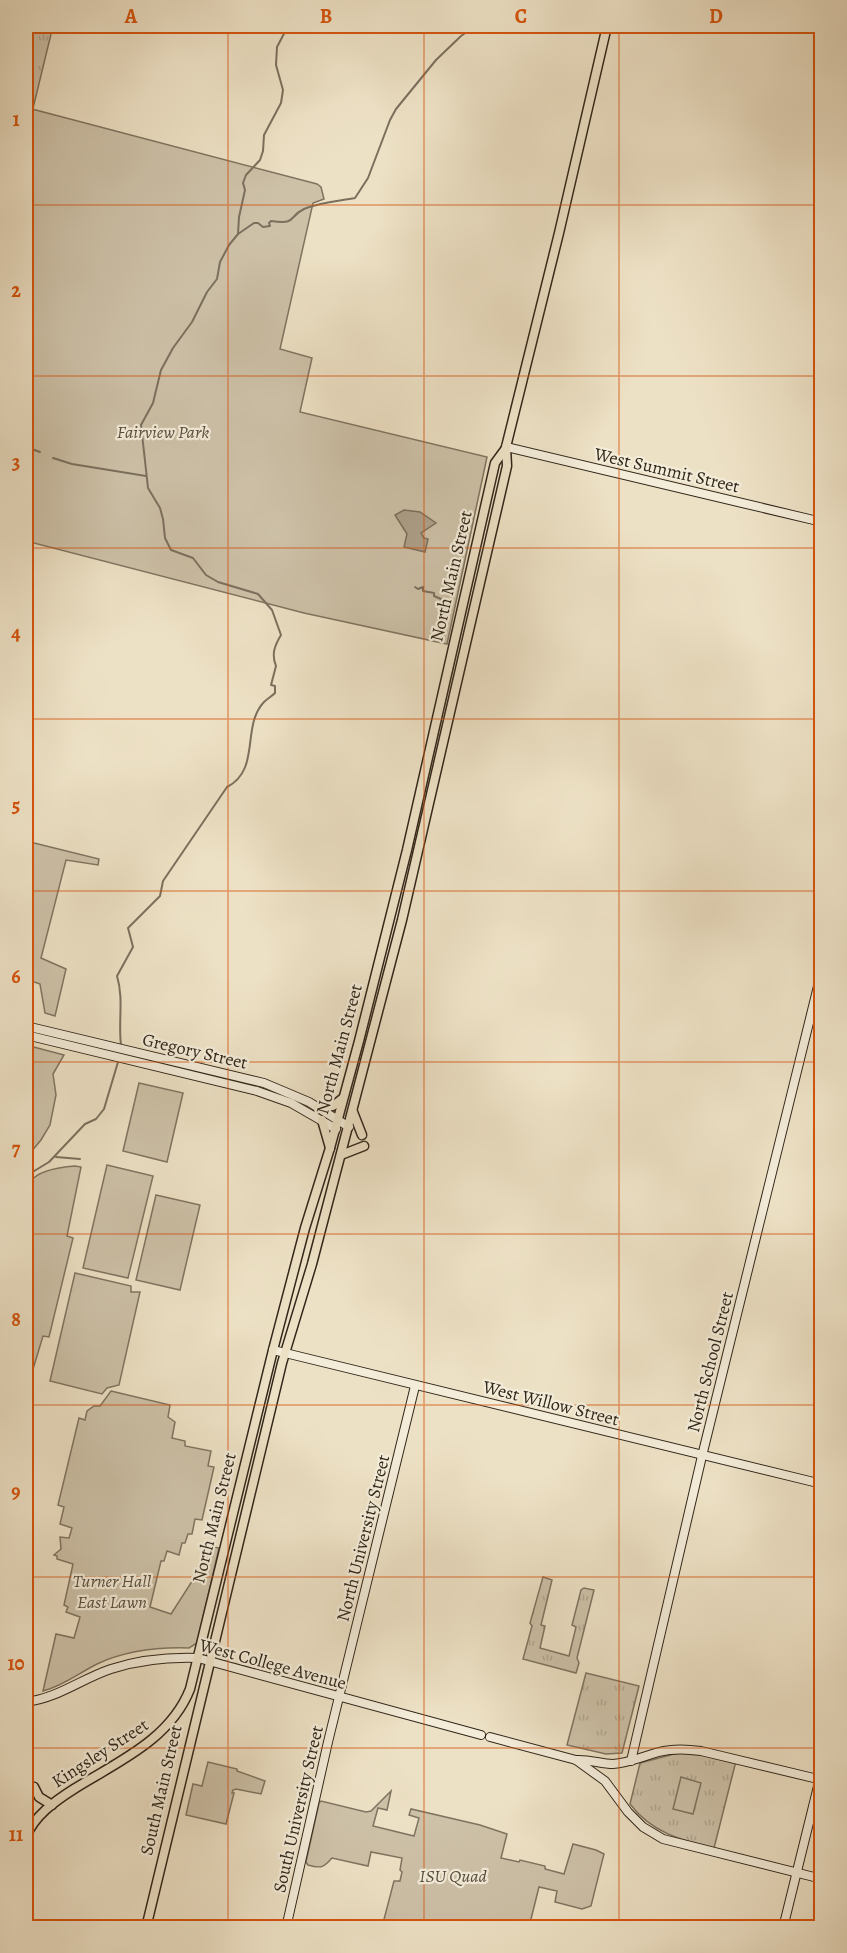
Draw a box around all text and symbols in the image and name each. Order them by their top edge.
text: A [124,3,138,30]
text: B [320,3,332,30]
text: C [515,3,527,30]
text: D [709,3,723,30]
text: 1 [12,106,20,133]
text: 2 [11,277,21,304]
park label: Fairview Park [117,420,209,444]
street label: West Summit Street [591,441,742,498]
text: 3 [12,449,20,476]
street label: North Main Street [424,508,478,644]
text: 4 [11,620,21,647]
text: 5 [12,792,20,819]
text: 6 [11,963,21,990]
street label: North Main Street [310,981,368,1117]
street label: Gregory Street [140,1027,250,1075]
text: 7 [12,1135,21,1162]
street label: North School Street [681,1289,739,1435]
text: 8 [11,1306,21,1333]
street label: West Willow Street [480,1374,622,1432]
street label: North Main Street [186,1450,242,1586]
street label: North University Street [331,1452,395,1624]
text: 9 [11,1478,21,1505]
park label: Turner Hall East Lawn [73,1569,152,1614]
street label: West College Avenue [196,1633,349,1695]
text: 10 [7,1650,25,1677]
street label: Kingsley Street [47,1713,153,1793]
street label: South Main Street [134,1722,188,1858]
street label: South University Street [267,1723,329,1895]
text: 11 [9,1821,23,1848]
park label: ISU Quad [419,1864,487,1888]

